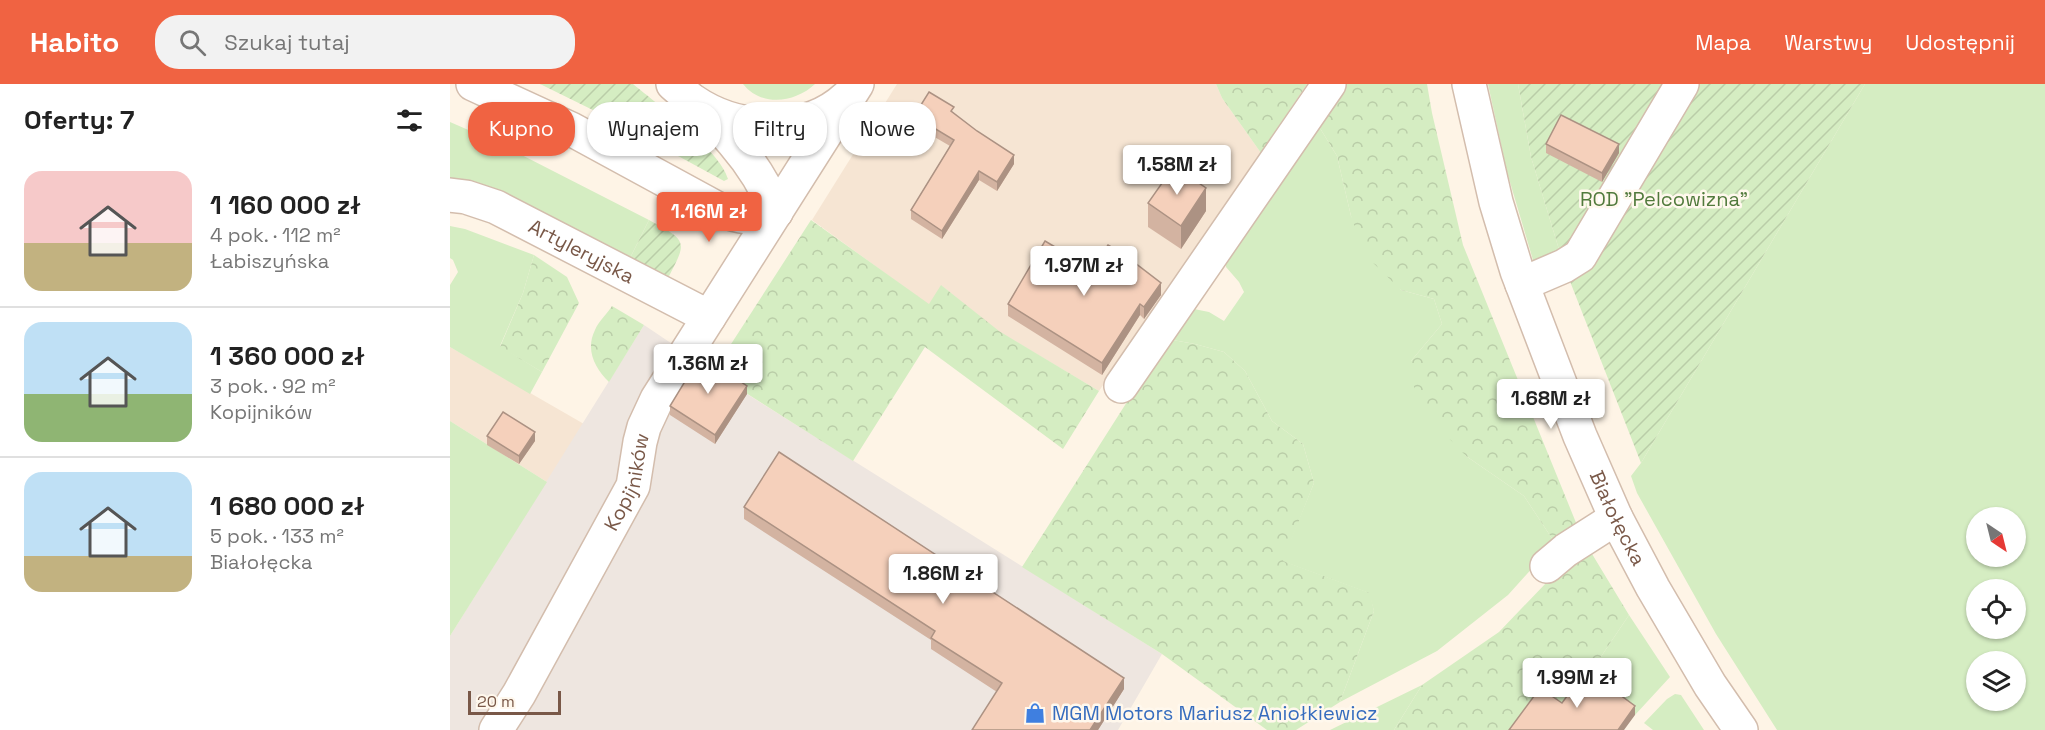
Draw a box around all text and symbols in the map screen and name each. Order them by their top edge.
search box [155,15,575,69]
text: Habito [30,24,119,60]
icon: search [176,26,209,59]
text: Szukaj tutaj [224,28,350,56]
text: Mapa [1695,29,1751,56]
text: Warstwy [1784,29,1872,56]
text: Udostępnij [1905,29,2015,56]
chip: Kupno [468,102,575,156]
chip: Wynajem [587,102,721,156]
chip: Filtry [733,102,827,156]
chip: Nowe [839,102,936,156]
text: Oferty: 7 [24,103,134,137]
icon: filters [393,104,426,137]
pin: 1.58M zł [1115,145,1239,196]
text: 1.58M zł [1137,151,1217,177]
park label: ROD "Pelcowizna" [1580,186,1748,212]
text: 1 160 000 zł [210,188,361,222]
pin: 1.16M zł [647,192,771,243]
icon: home [72,195,144,267]
text: 1.16M zł [671,198,747,224]
street label: Artyleryjska [524,213,639,289]
text: 4 pok. · 112 m² [210,222,341,248]
pin: 1.97M zł [1022,246,1146,297]
text: Łabiszyńska [210,248,329,274]
text: 1.97M zł [1044,252,1124,278]
text: 1 360 000 zł [210,339,365,373]
pin: 1.36M zł [646,344,770,395]
icon: home [72,346,144,418]
text: 1.36M zł [668,350,748,376]
text: 3 pok. · 92 m² [210,373,336,399]
pin: 1.68M zł [1489,379,1613,430]
text: 1.68M zł [1511,385,1591,411]
text: Kopijników [210,399,312,425]
street label: Kopijników [598,430,655,535]
street label: Białołęcka [1584,466,1652,570]
text: 1 680 000 zł [210,489,365,523]
icon: home [72,496,144,568]
north arrow [1966,507,2026,567]
map controls [1966,507,2026,711]
text: 5 pok. · 133 m² [210,523,344,549]
text: Białołęcka [210,549,312,575]
pin: 1.86M zł [881,554,1005,605]
text: 1.86M zł [903,560,983,586]
button: locate [1966,579,2026,639]
button: layers [1966,651,2026,711]
pin: 1.99M zł [1515,658,1639,709]
text: 1.99M zł [1537,664,1617,690]
scale bar [468,688,561,716]
text: 20 m [477,691,515,712]
place label: MGM Motors Mariusz Aniołkiewicz [1052,700,1378,726]
shop icon: MGM Motors Mariusz Aniołkiewicz [1023,701,1047,725]

